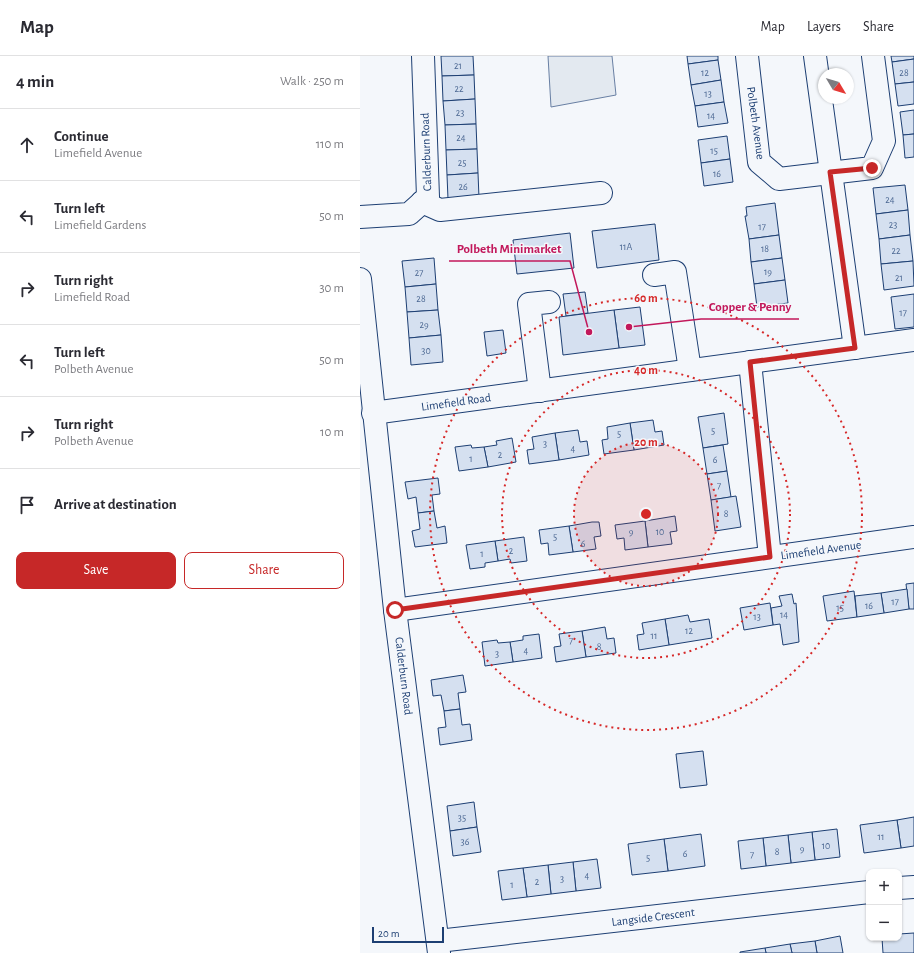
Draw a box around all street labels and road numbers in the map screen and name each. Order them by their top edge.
street label: Polbeth Avenue [745,86,767,160]
street label: Calderburn Road [419,113,433,191]
street label: Limefield Road [420,391,492,413]
street label: Limefield Avenue [780,538,862,562]
street label: Calderburn Road [393,636,415,716]
street label: Langside Crescent [611,906,695,928]

